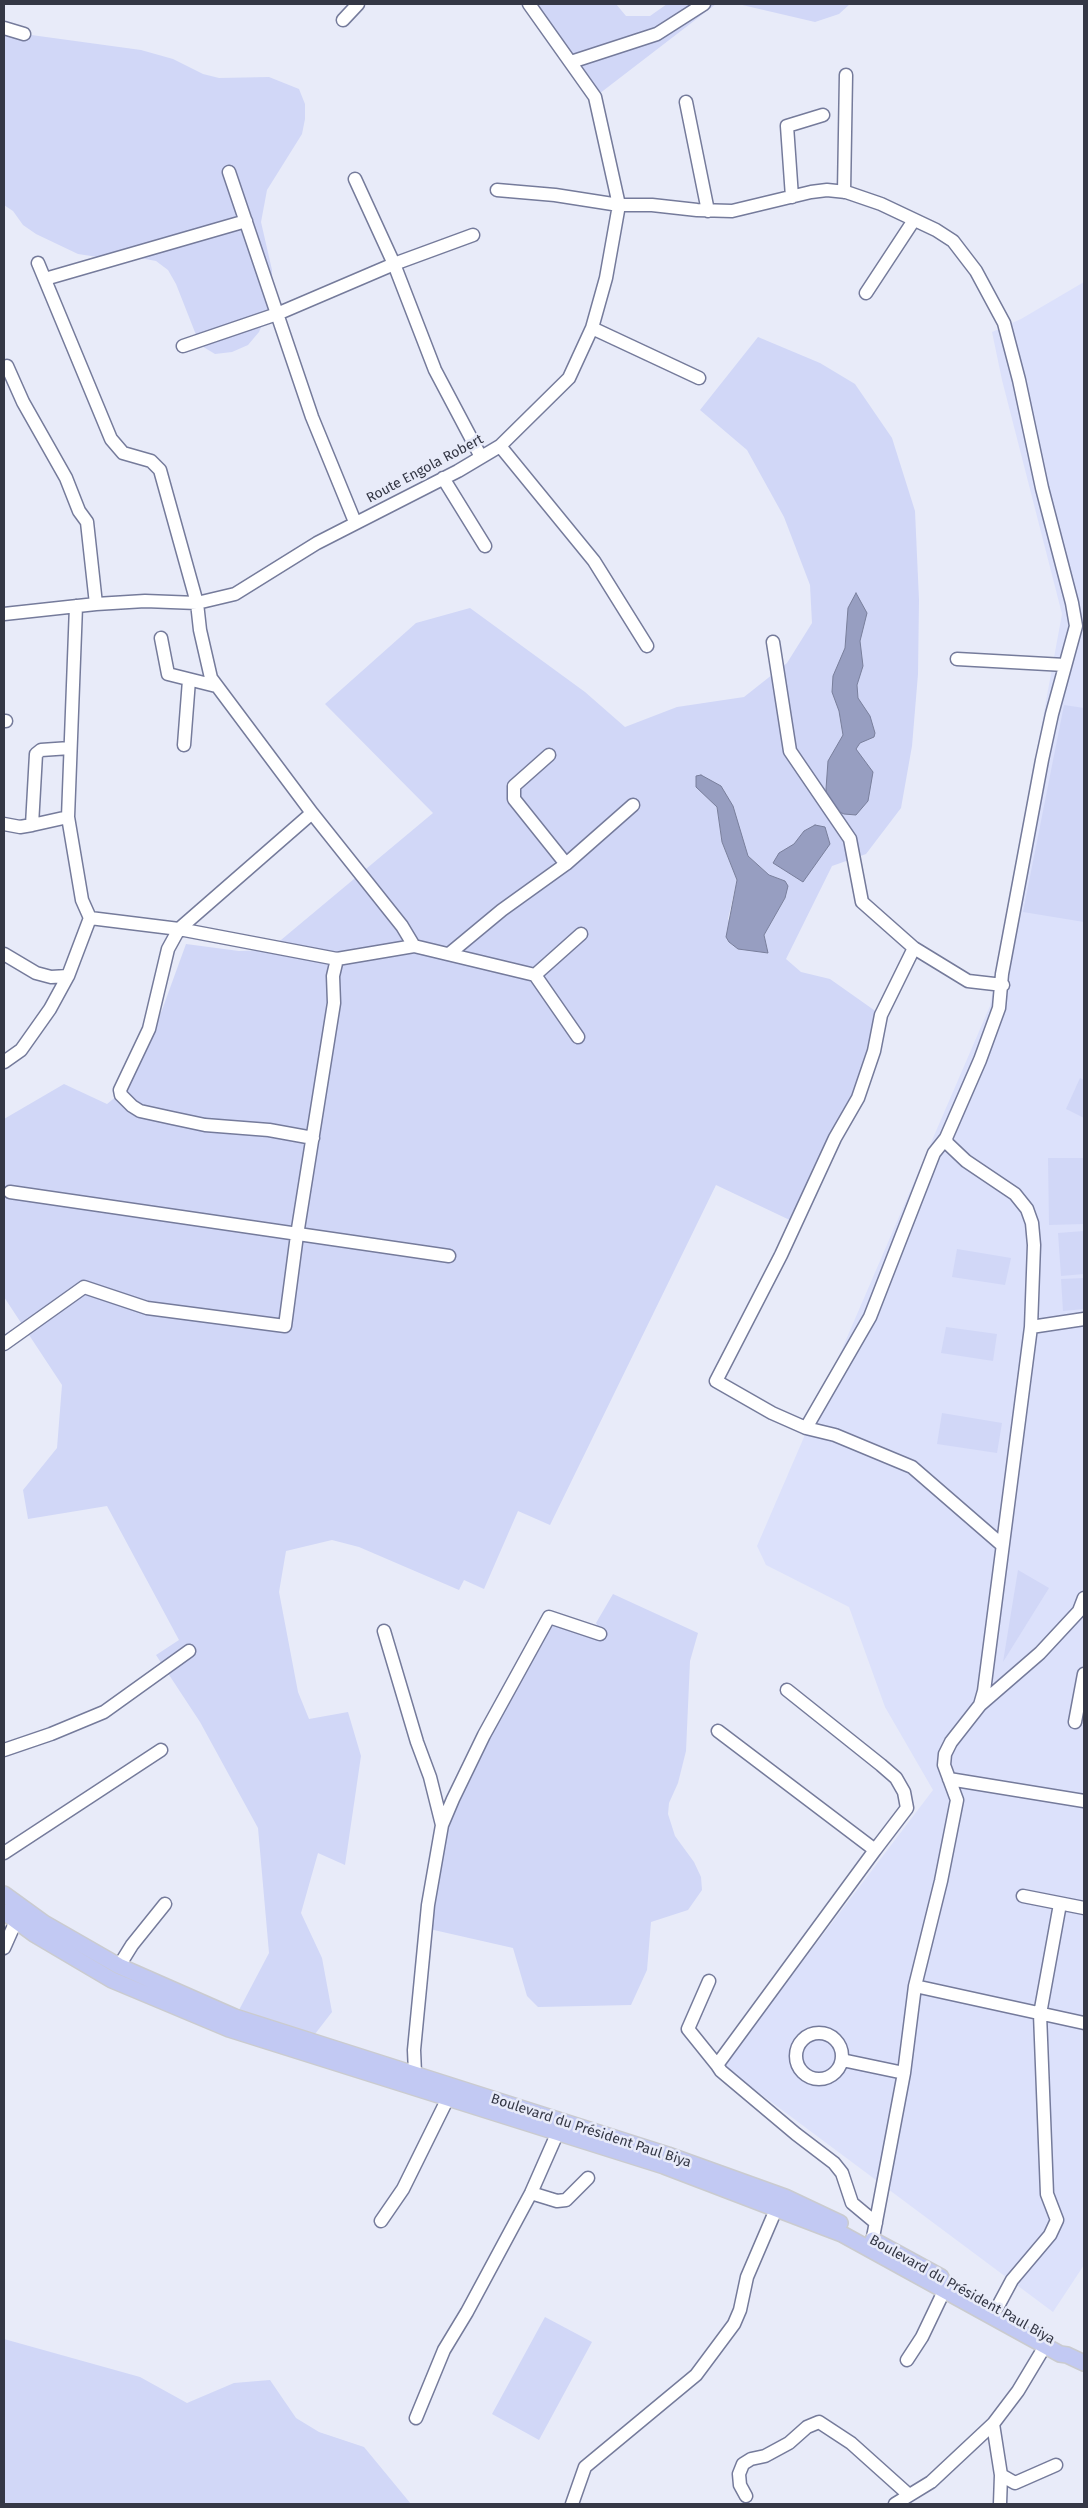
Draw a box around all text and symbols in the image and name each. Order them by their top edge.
street label: Route Engola Robert [364,431,486,507]
street label: Boulevard du Président Paul Biya [489,2091,693,2171]
street label: Boulevard du Président Paul Biya [866,2232,1058,2348]

